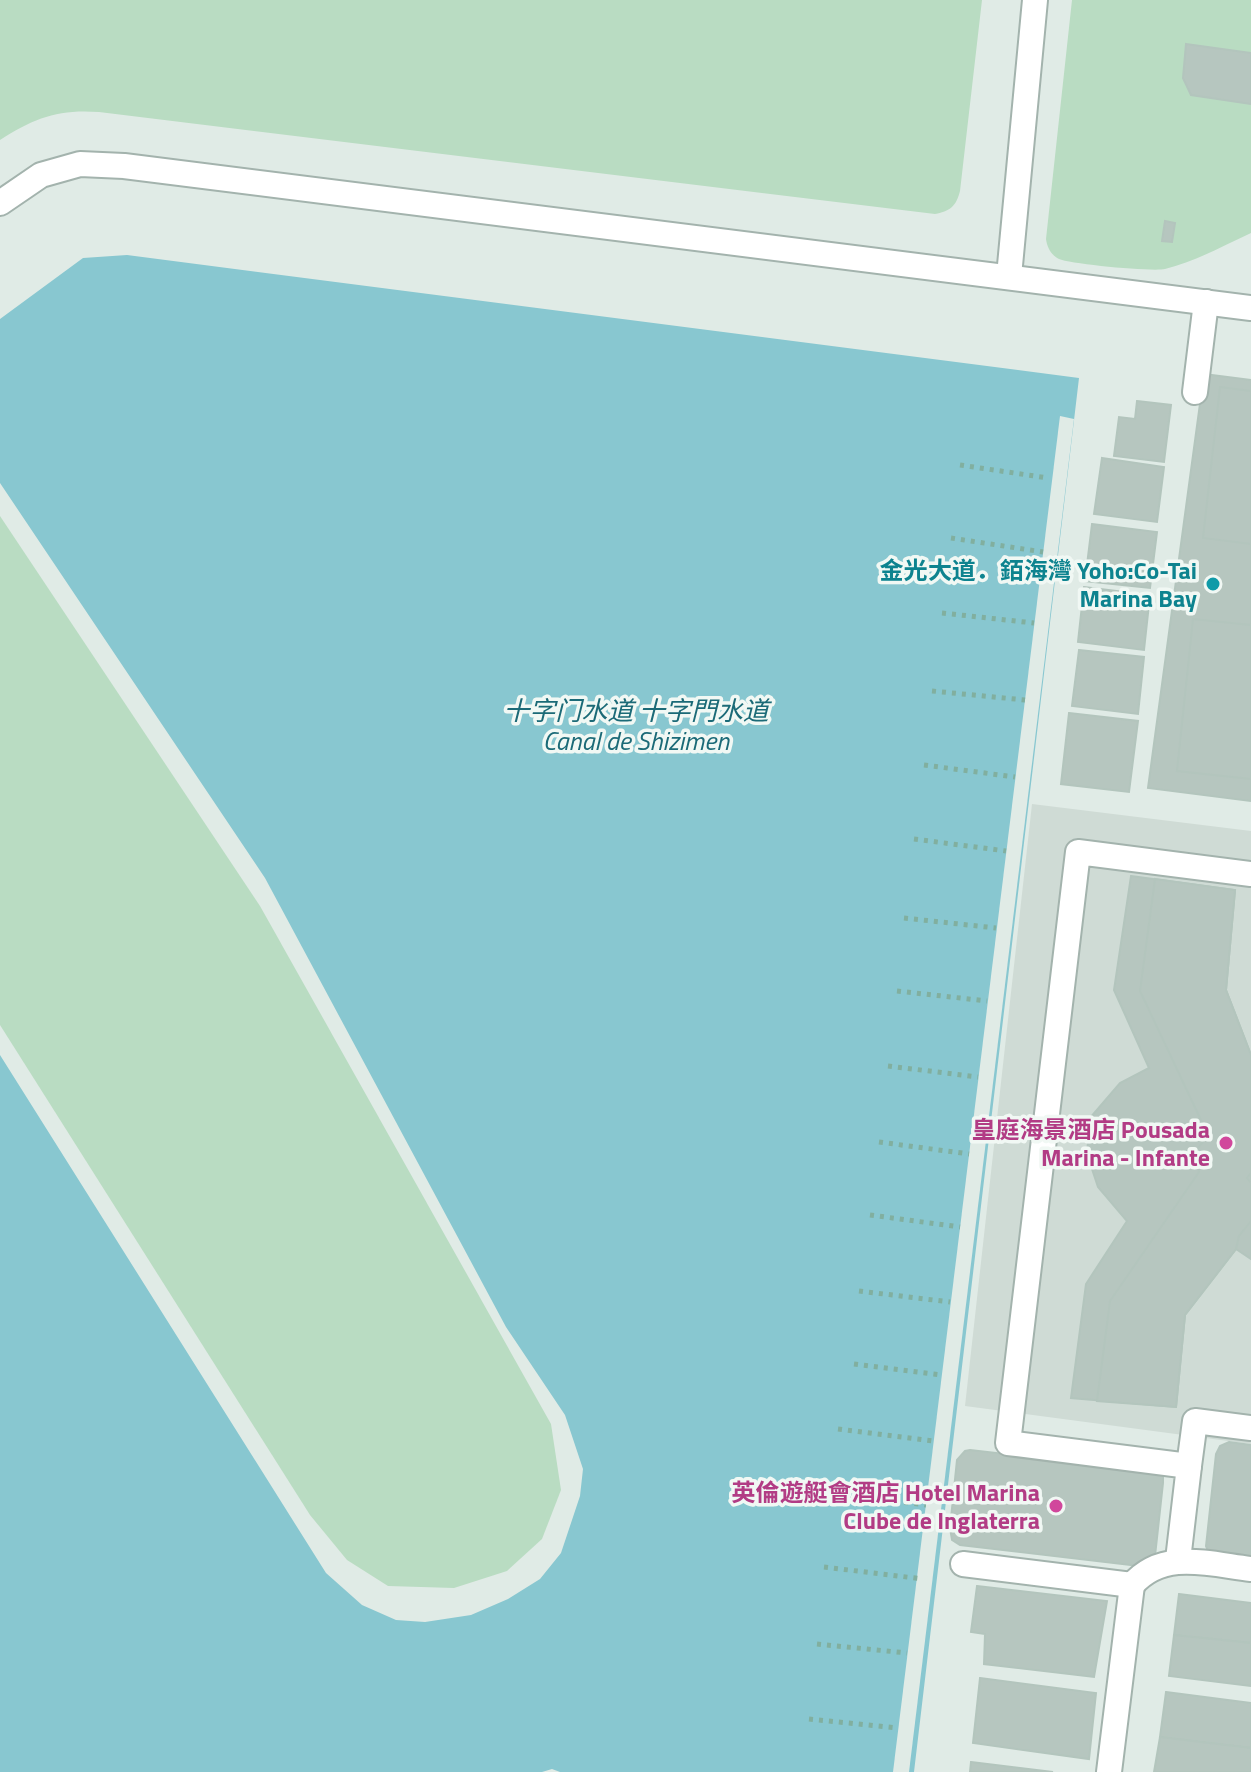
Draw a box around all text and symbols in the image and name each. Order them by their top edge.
place label: 金光大道．銆海灣 Yoho:Co-Tai Marina Bay [880,552,1197,616]
marker: 金光大道．銆海灣 Yoho:Co-Tai Marina Bay [1204,575,1222,593]
water label: 十字门水道 十字門水道 Canal de Shizimen [503,691,773,760]
place label: 皇庭海景酒店 Pousada Marina - Infante [972,1111,1210,1175]
marker: 皇庭海景酒店 Pousada Marina - Infante [1217,1134,1235,1152]
place label: 英倫遊艇會酒店 Hotel Marina Clube de Inglaterra [732,1474,1040,1538]
marker: 英倫遊艇會酒店 Hotel Marina Clube de Inglaterra [1047,1497,1065,1515]

